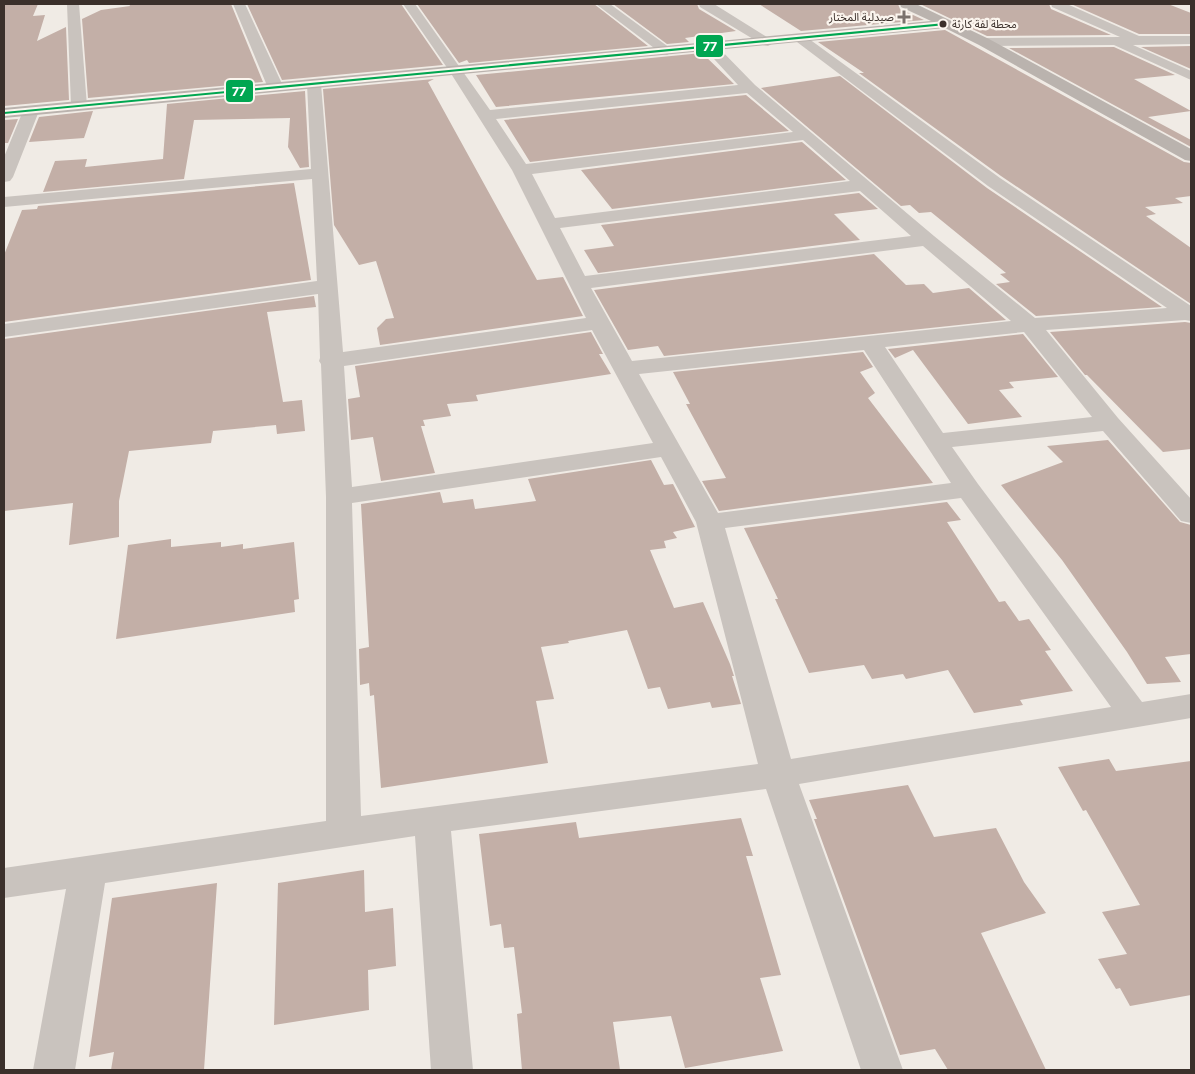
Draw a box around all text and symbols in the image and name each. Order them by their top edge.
place label: صيدلية المختار [828,11,894,24]
marker: صيدلية المختار [898,11,910,23]
place label: محطة لفة كارثة [952,18,1017,31]
marker: محطة لفة كارثة [938,19,948,29]
line badge: 77 [695,34,724,58]
text: 77 [703,38,717,55]
line badge: 77 [225,79,254,103]
text: 77 [232,83,246,100]

